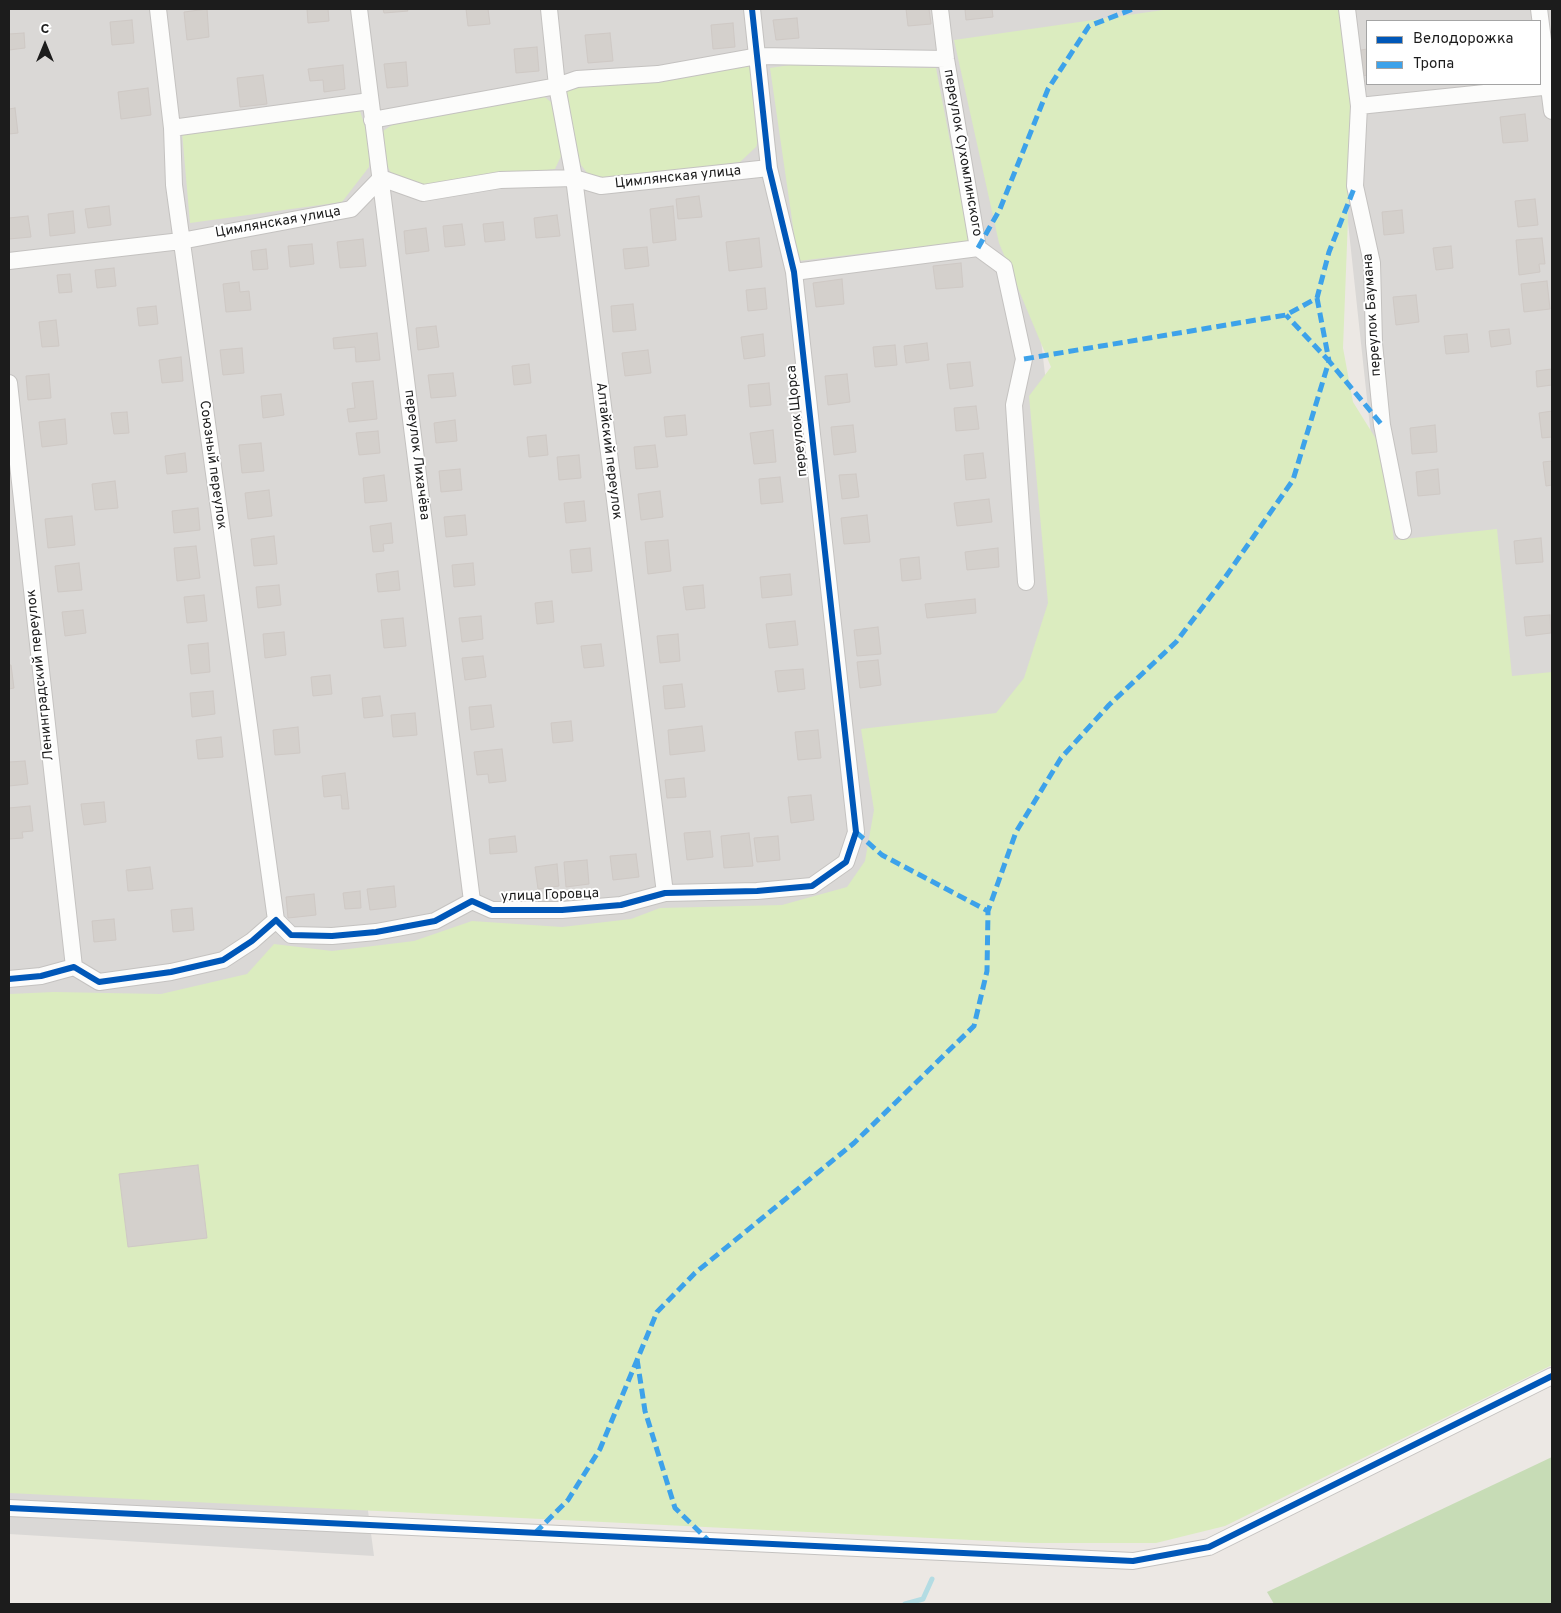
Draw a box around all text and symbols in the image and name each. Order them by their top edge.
north arrow [20,20,70,70]
legend [1366,20,1541,85]
text: С [41,21,49,38]
text: Велодорожка [1413,30,1513,49]
text: Тропа [1413,55,1454,74]
street label: переулок Сухомлинского [939,68,985,238]
street label: Цимлянская улица [614,163,742,193]
street label: Цимлянская улица [214,204,342,242]
street label: переулок Баумана [1360,253,1386,377]
street label: переулок Щорса [784,364,812,478]
street label: Алтайский переулок [591,381,625,521]
street label: переулок Лихачёва [400,389,432,521]
street label: Союзный переулок [195,399,229,531]
street label: Ленинградский переулок [24,588,58,762]
street label: улица Горовца [501,886,599,906]

